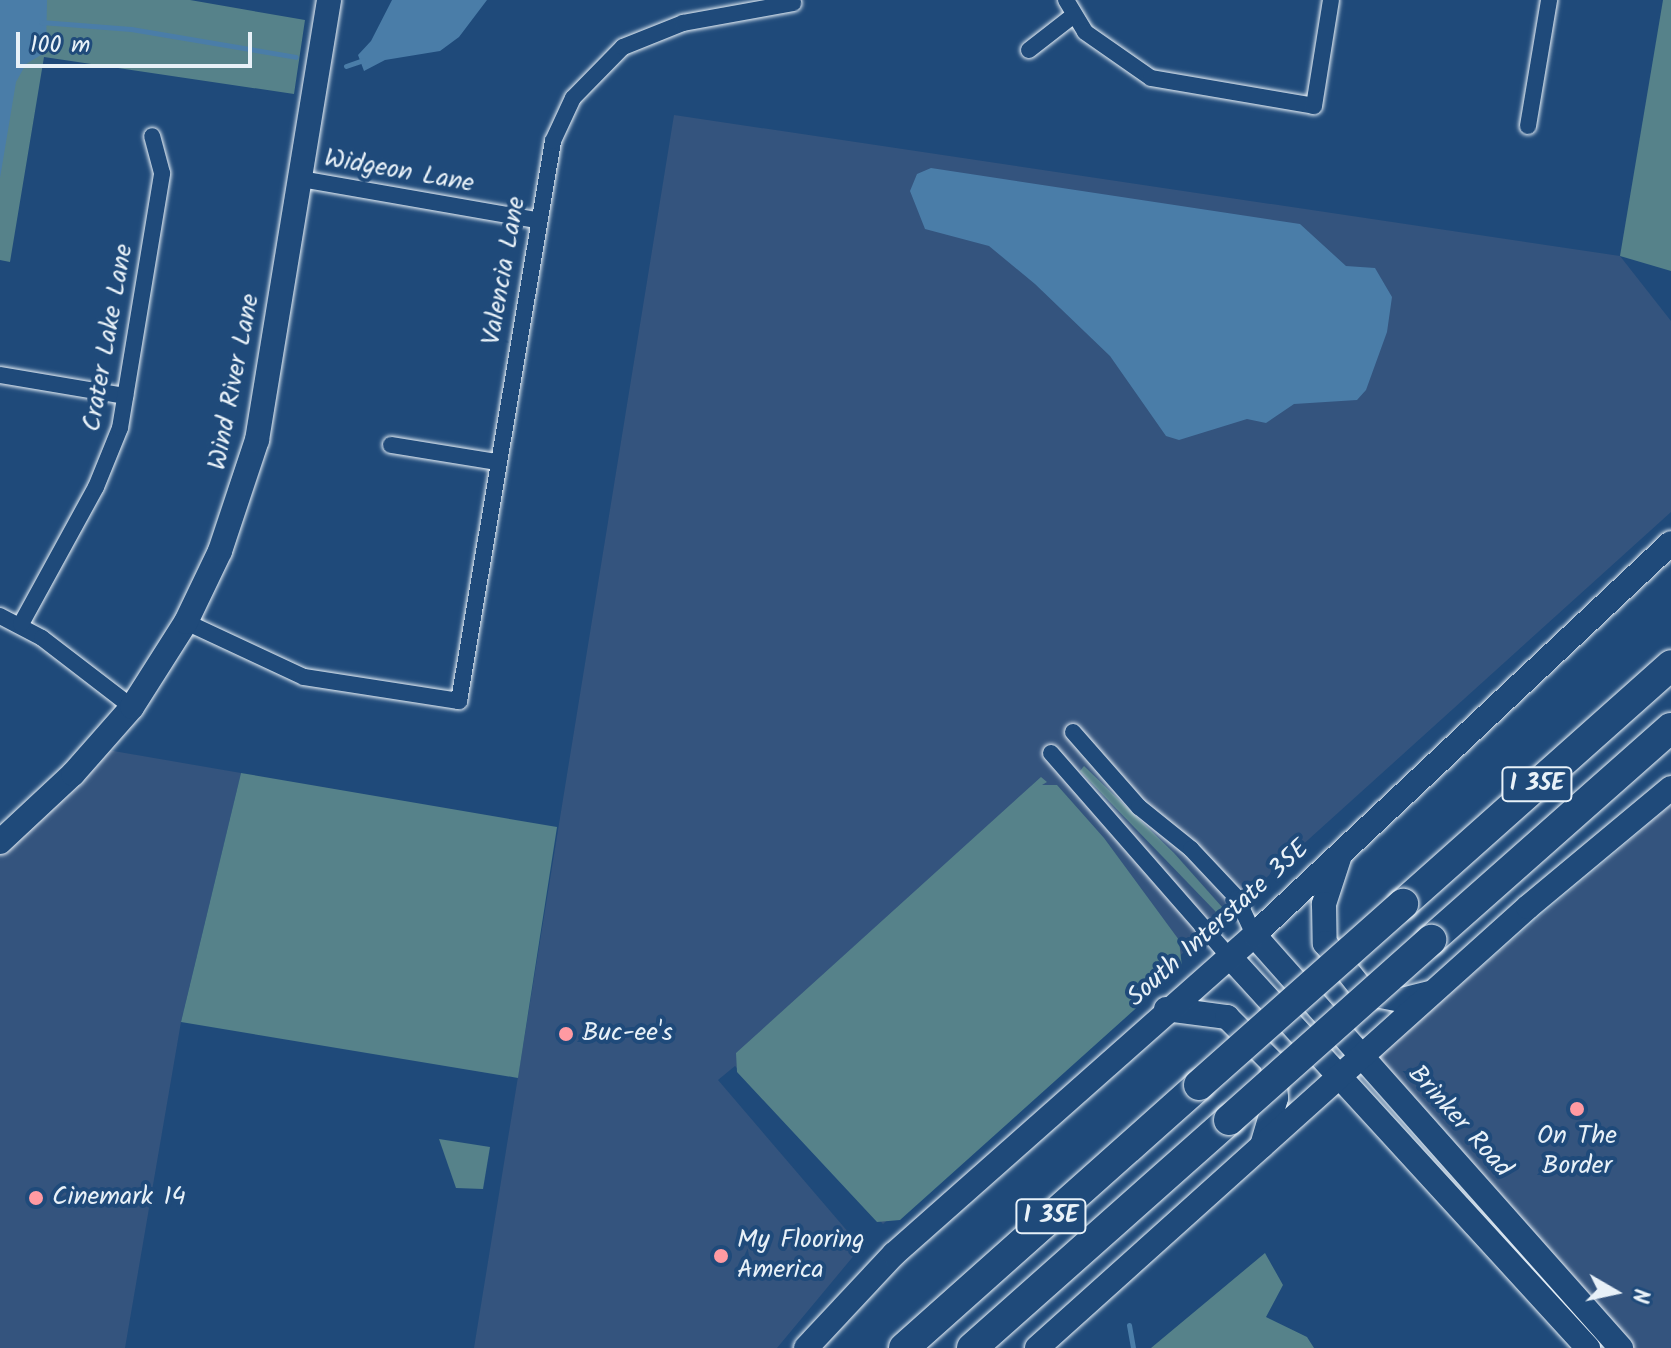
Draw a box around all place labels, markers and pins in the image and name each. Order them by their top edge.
place label: Buc-ee's [582,1018,673,1050]
marker: Buc-ee's [557,1025,575,1043]
marker: On The Border [1568,1100,1586,1118]
place label: On The Border [1537,1121,1617,1182]
place label: Cinemark 14 [52,1182,186,1214]
marker: Cinemark 14 [27,1189,45,1207]
place label: My Flooring America [737,1225,865,1286]
marker: My Flooring America [712,1247,730,1265]

